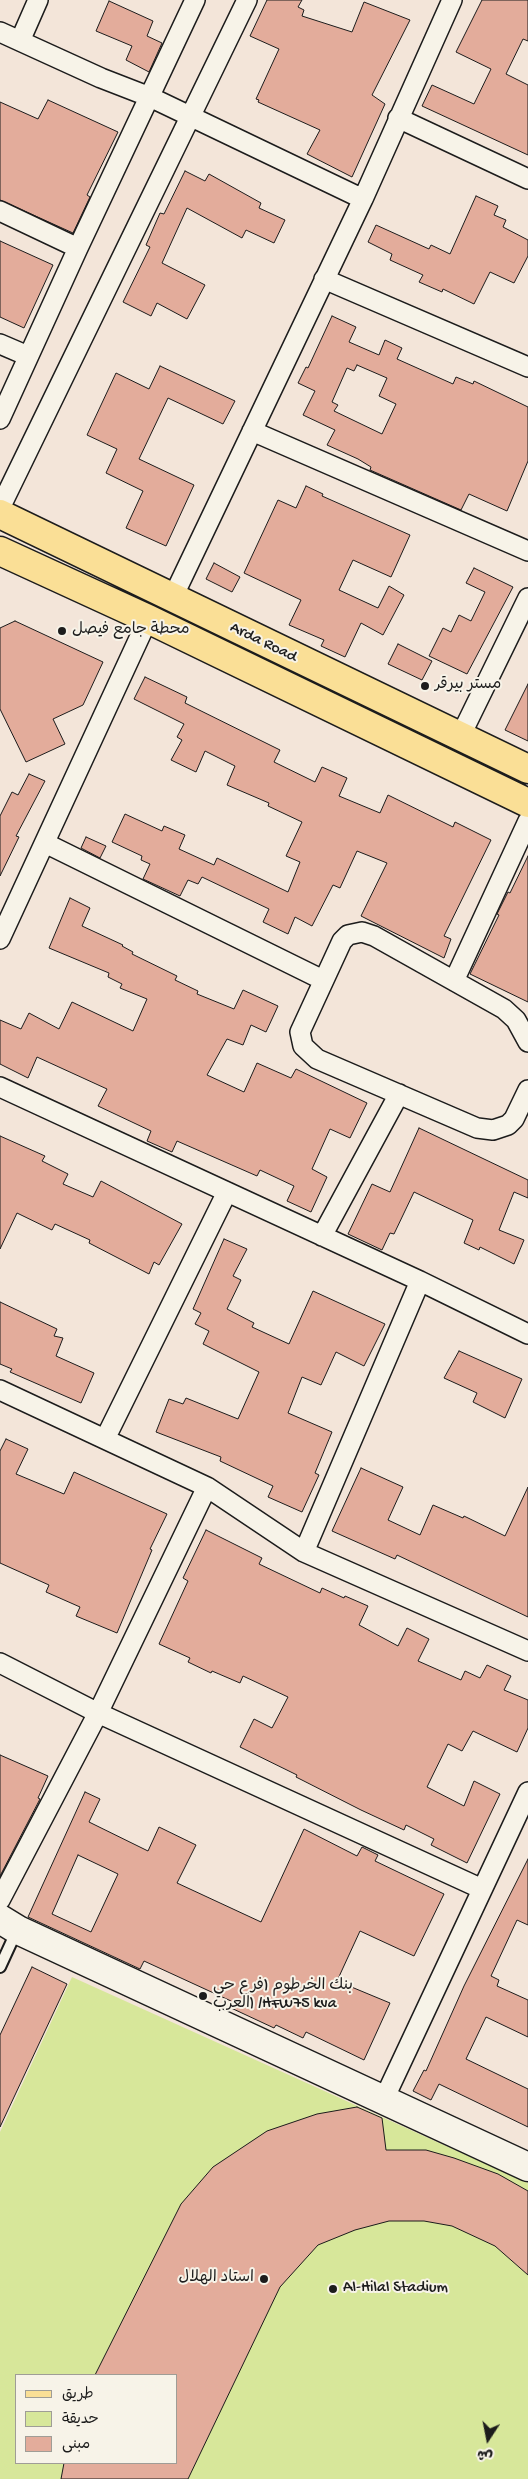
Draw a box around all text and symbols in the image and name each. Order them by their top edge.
street label: Arda Road [226,619,300,667]
place label: محطة جامع فيصل [72,621,190,641]
marker: محطة جامع فيصل [56,625,68,637]
place label: مستر بيرقر [435,676,501,696]
marker: مستر بيرقر [419,680,431,692]
place label: بنك الخرطوم (فرع حي العرب) /HFW75 kva [213,1977,353,2015]
marker: بنك الخرطوم (فرع حي العرب) /HFW75 kva [197,1990,209,2002]
place label: استاد الهلال [178,2269,254,2289]
marker: استاد الهلال [258,2273,270,2285]
place label: Al-Hilal Stadium [343,2279,448,2299]
marker: Al-Hilal Stadium [327,2283,339,2295]
legend [15,2374,178,2464]
text: طريق [62,2386,94,2404]
text: حديقة [62,2411,99,2429]
north arrow [463,2414,513,2464]
text: مبنى [62,2436,90,2454]
text: ش [476,2444,494,2464]

